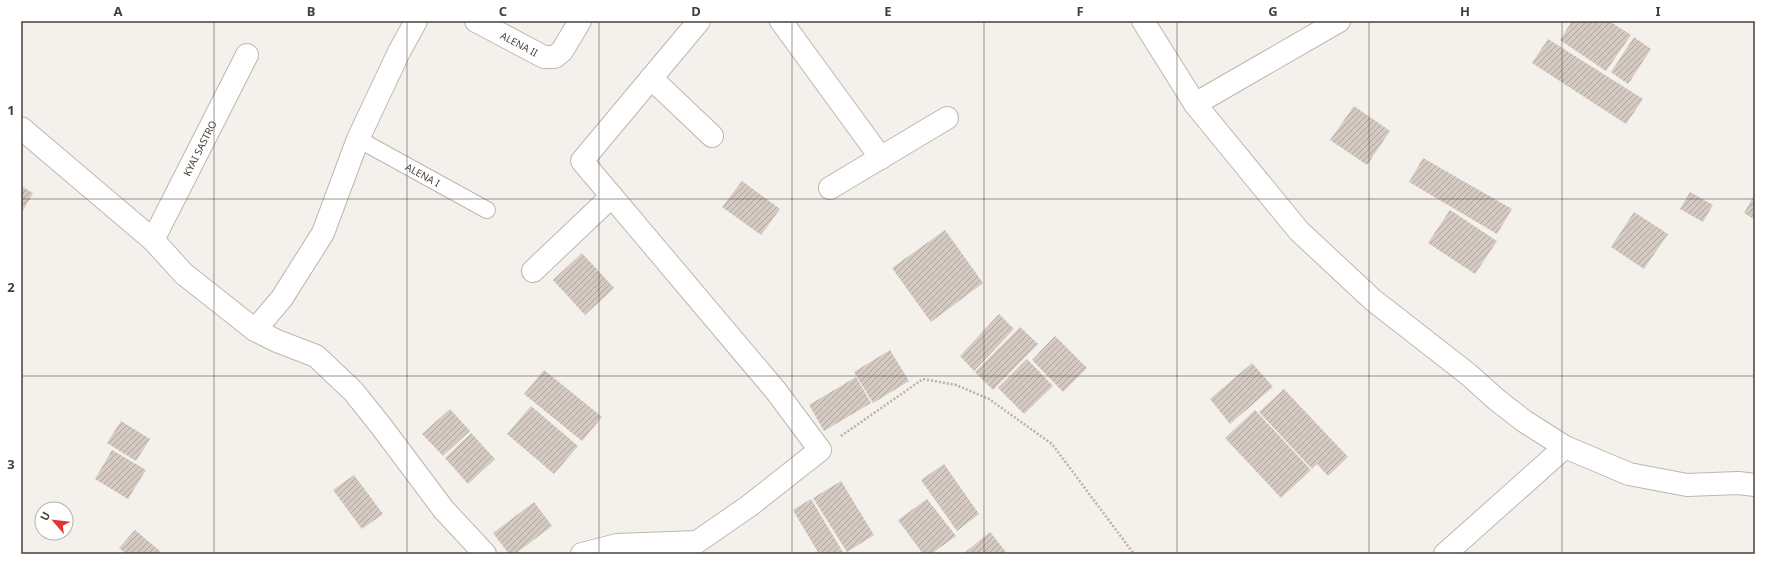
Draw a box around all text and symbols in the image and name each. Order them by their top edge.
text: A [114,2,123,20]
text: B [307,2,315,20]
text: C [499,2,507,20]
text: D [691,2,701,20]
text: E [884,2,892,20]
text: F [1076,2,1084,20]
text: G [1268,2,1278,20]
text: H [1460,2,1470,20]
text: I [1655,2,1661,20]
street label: ALENA II [498,28,541,60]
text: 1 [7,101,15,119]
street label: KYAI SASTRO [180,118,220,178]
street label: ALENA I [403,160,443,190]
text: 2 [7,278,15,296]
text: 3 [7,455,15,473]
north arrow [34,501,74,541]
text: U [36,509,53,523]

